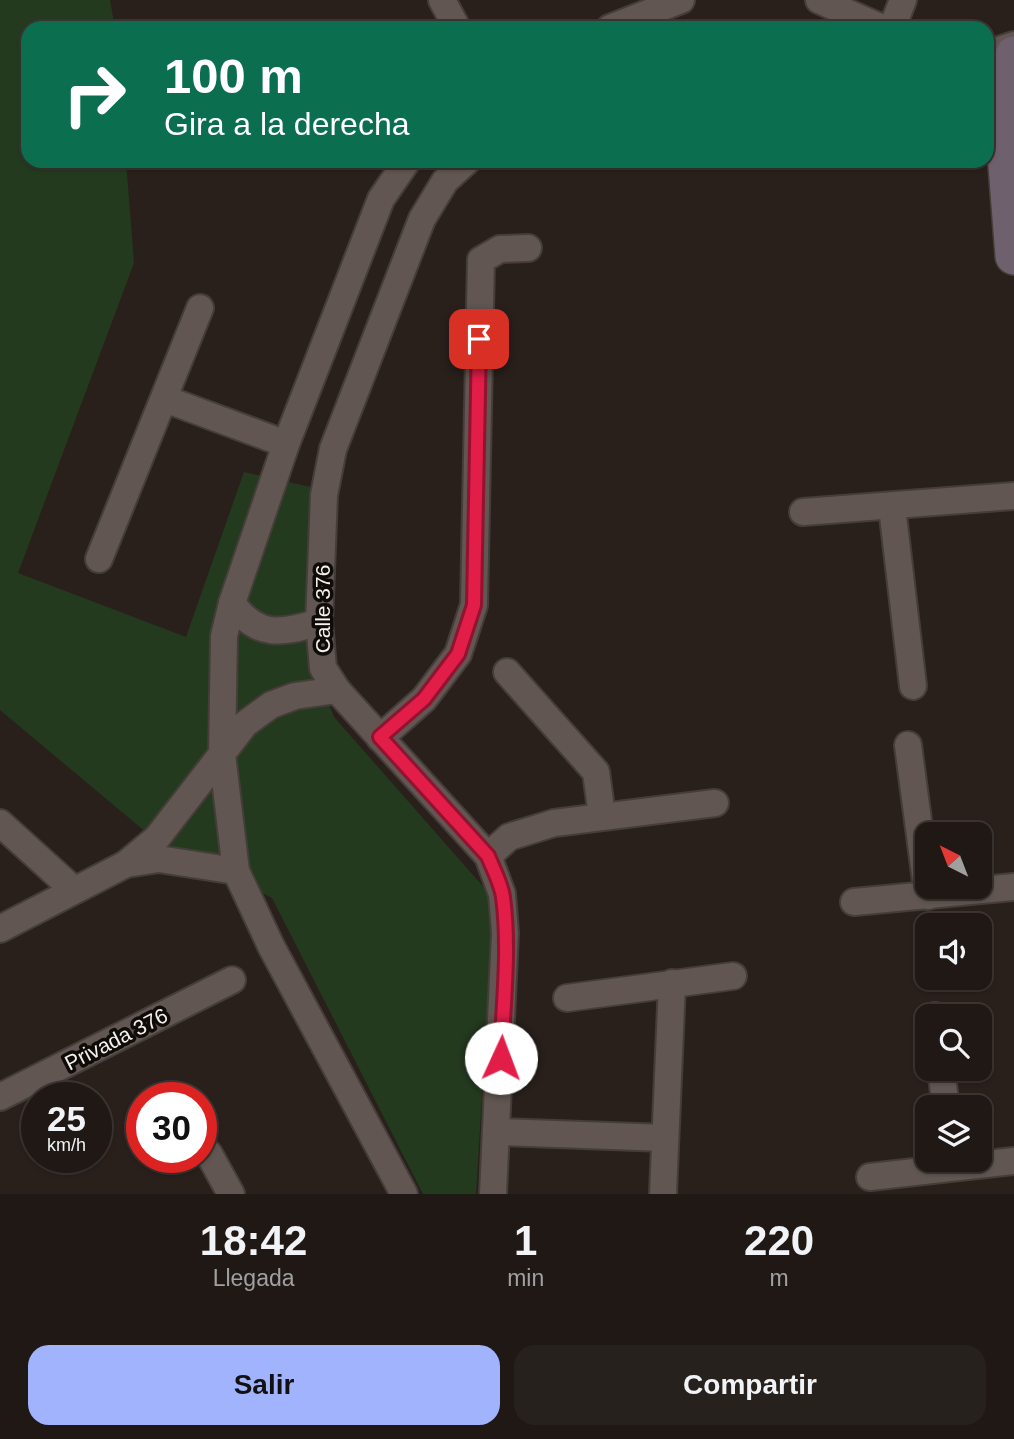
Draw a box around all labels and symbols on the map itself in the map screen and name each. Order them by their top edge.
pin [449,309,509,369]
street label: Calle 376 [311,565,334,653]
north arrow [915,822,992,900]
street label: Privada 376 [61,1003,171,1075]
position arrow [464,1021,538,1095]
speed limit sign: 30 [126,1082,217,1173]

